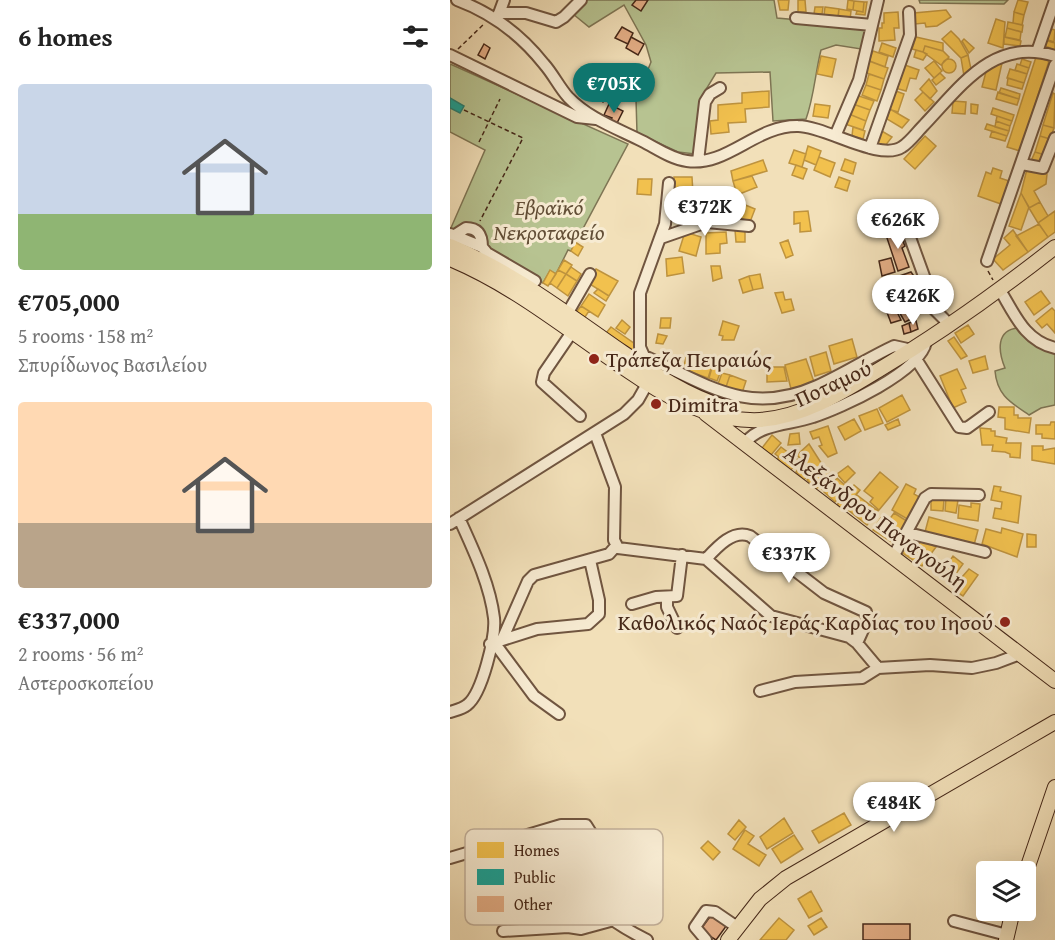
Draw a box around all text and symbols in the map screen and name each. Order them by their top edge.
text: 6 homes [18,17,113,56]
icon: filters [399,20,432,53]
pin: €705K [572,63,656,114]
text: €705K [587,68,641,97]
icon: home [171,123,279,231]
pin: €372K [663,186,747,237]
park label: Εβραϊκό Νεκροταφείο [492,191,605,248]
text: €372K [678,191,732,220]
pin: €626K [856,199,940,250]
text: €626K [871,204,925,233]
pin: €426K [871,275,955,326]
text: €426K [886,280,940,309]
text: €705,000 [18,282,120,321]
text: 5 rooms · 158 m² [18,321,153,350]
place label: Τράπεζα Πειραιώς [606,343,772,375]
text: Σπυρίδωνος Βασιλείου [18,350,207,379]
street label: Ποταμού [789,351,877,415]
marker: Τράπεζα Πειραιώς [587,352,601,366]
place label: Dimitra [668,388,739,420]
marker: Dimitra [649,397,663,411]
street label: Αλεξάνδρου Παναγούλη [778,437,974,597]
icon: home [171,441,279,549]
pin: €337K [747,533,831,584]
text: €337K [762,538,816,567]
text: €337,000 [18,600,120,639]
place label: Καθολικός Ναός Ιεράς Καρδίας του Ιησού [618,606,993,638]
marker: Καθολικός Ναός Ιεράς Καρδίας του Ιησού [998,615,1012,629]
text: 2 rooms · 56 m² [18,639,144,668]
text: Αστεροσκοπείου [18,668,154,697]
pin: €484K [852,782,936,833]
text: €484K [867,787,921,816]
legend [465,829,663,925]
text: Homes [514,838,560,862]
map controls [976,861,1036,921]
button: layers [976,861,1036,921]
text: Public [514,865,556,889]
text: Other [514,892,553,916]

